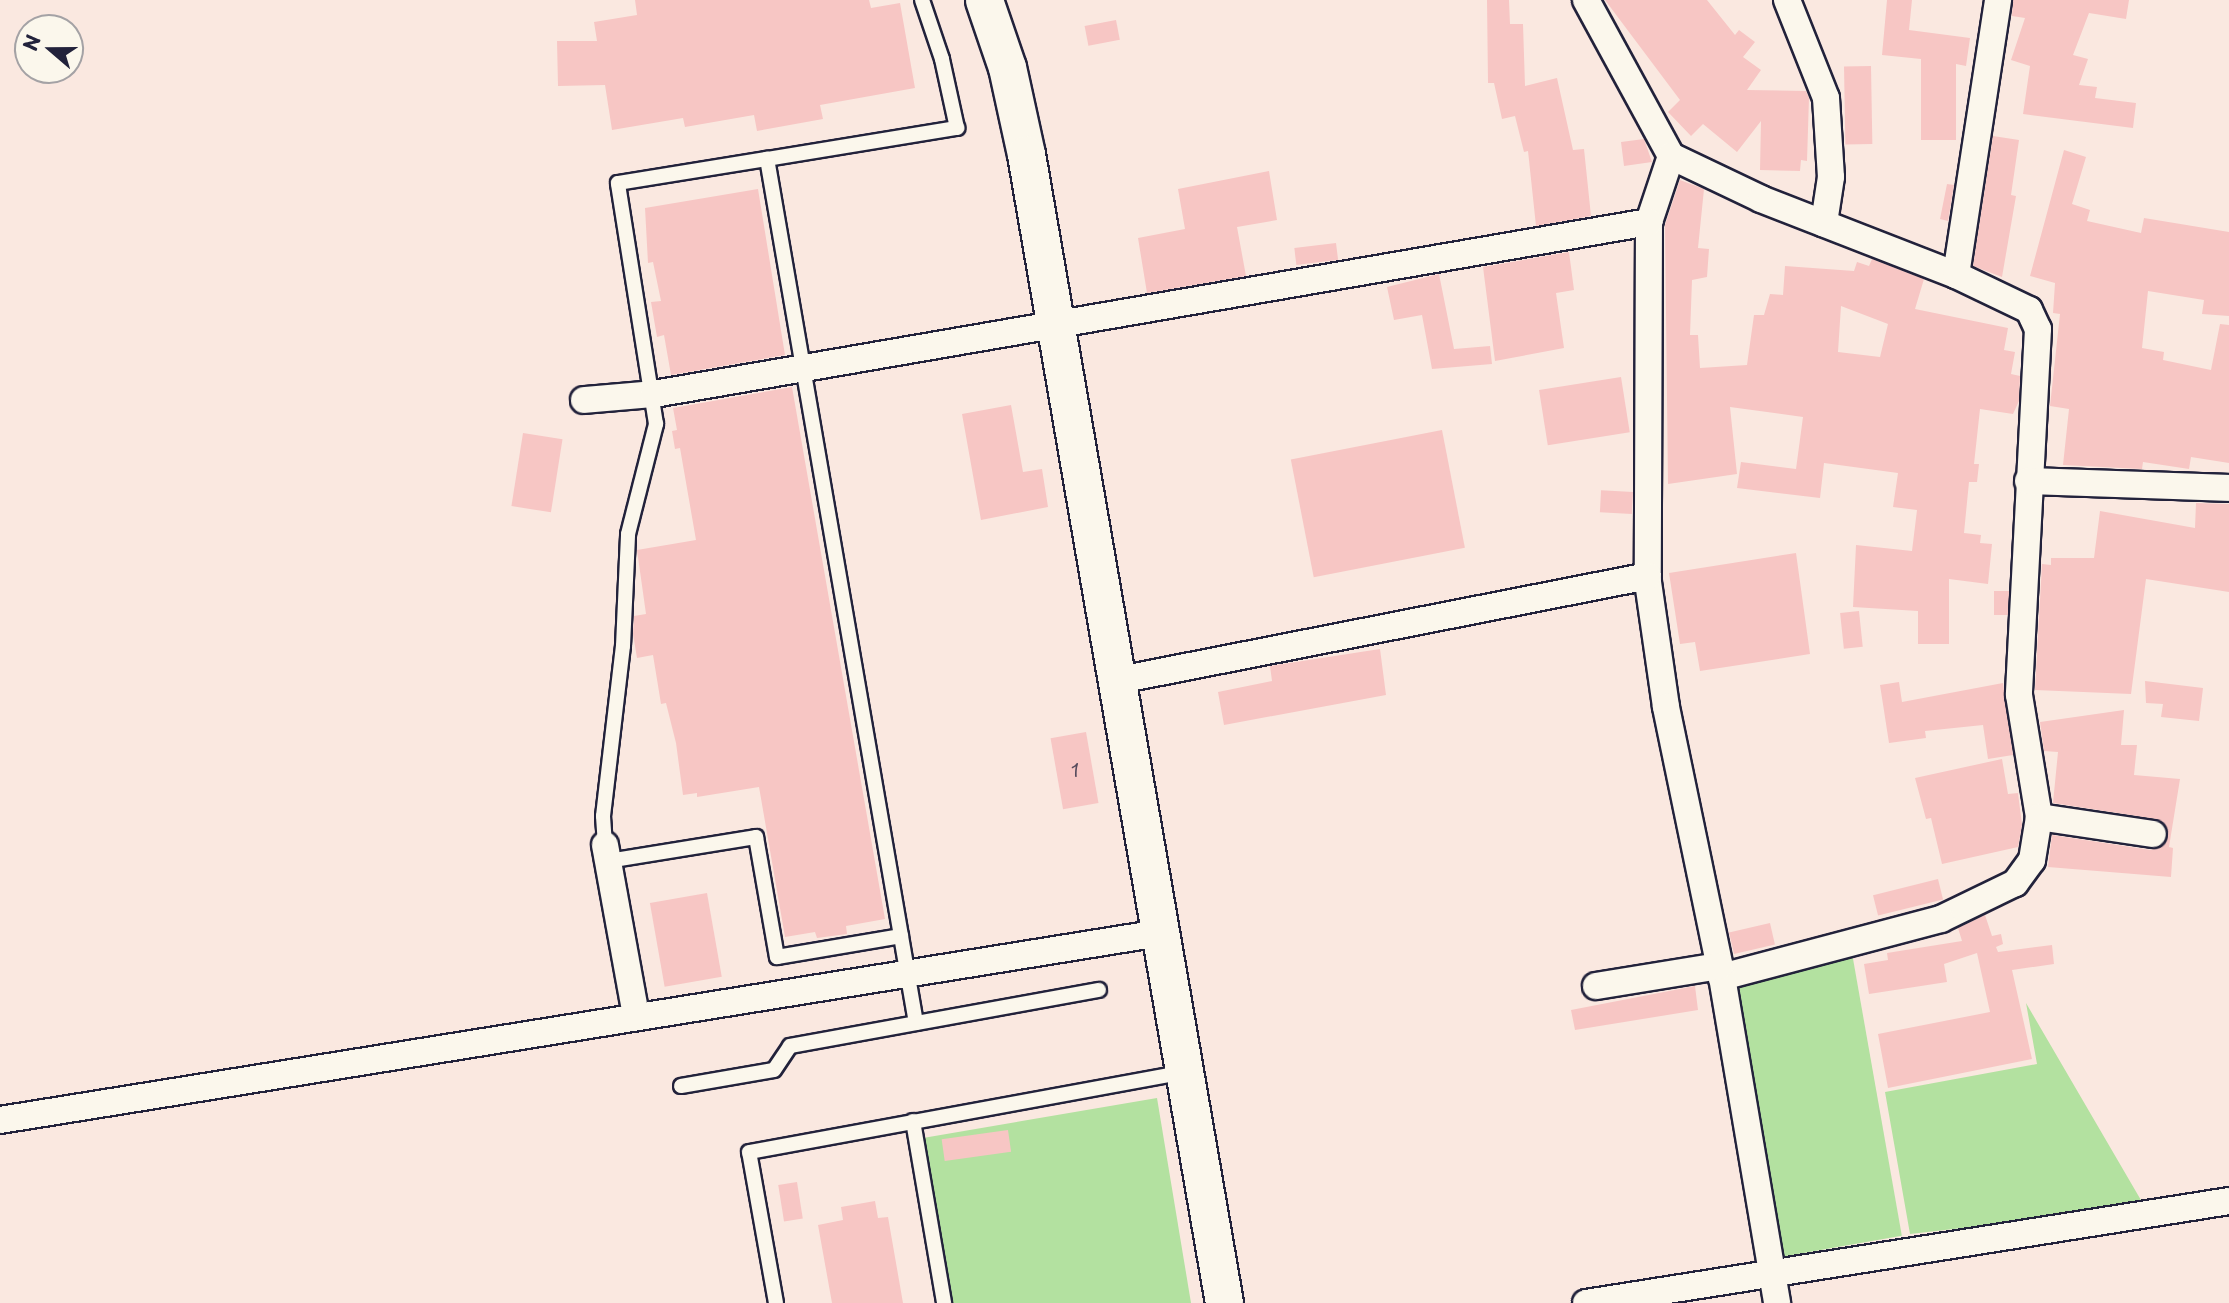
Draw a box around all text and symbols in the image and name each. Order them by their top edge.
north arrow [14,14,84,84]
text: N [15,31,47,54]
house number: 1 [1071,759,1079,781]

